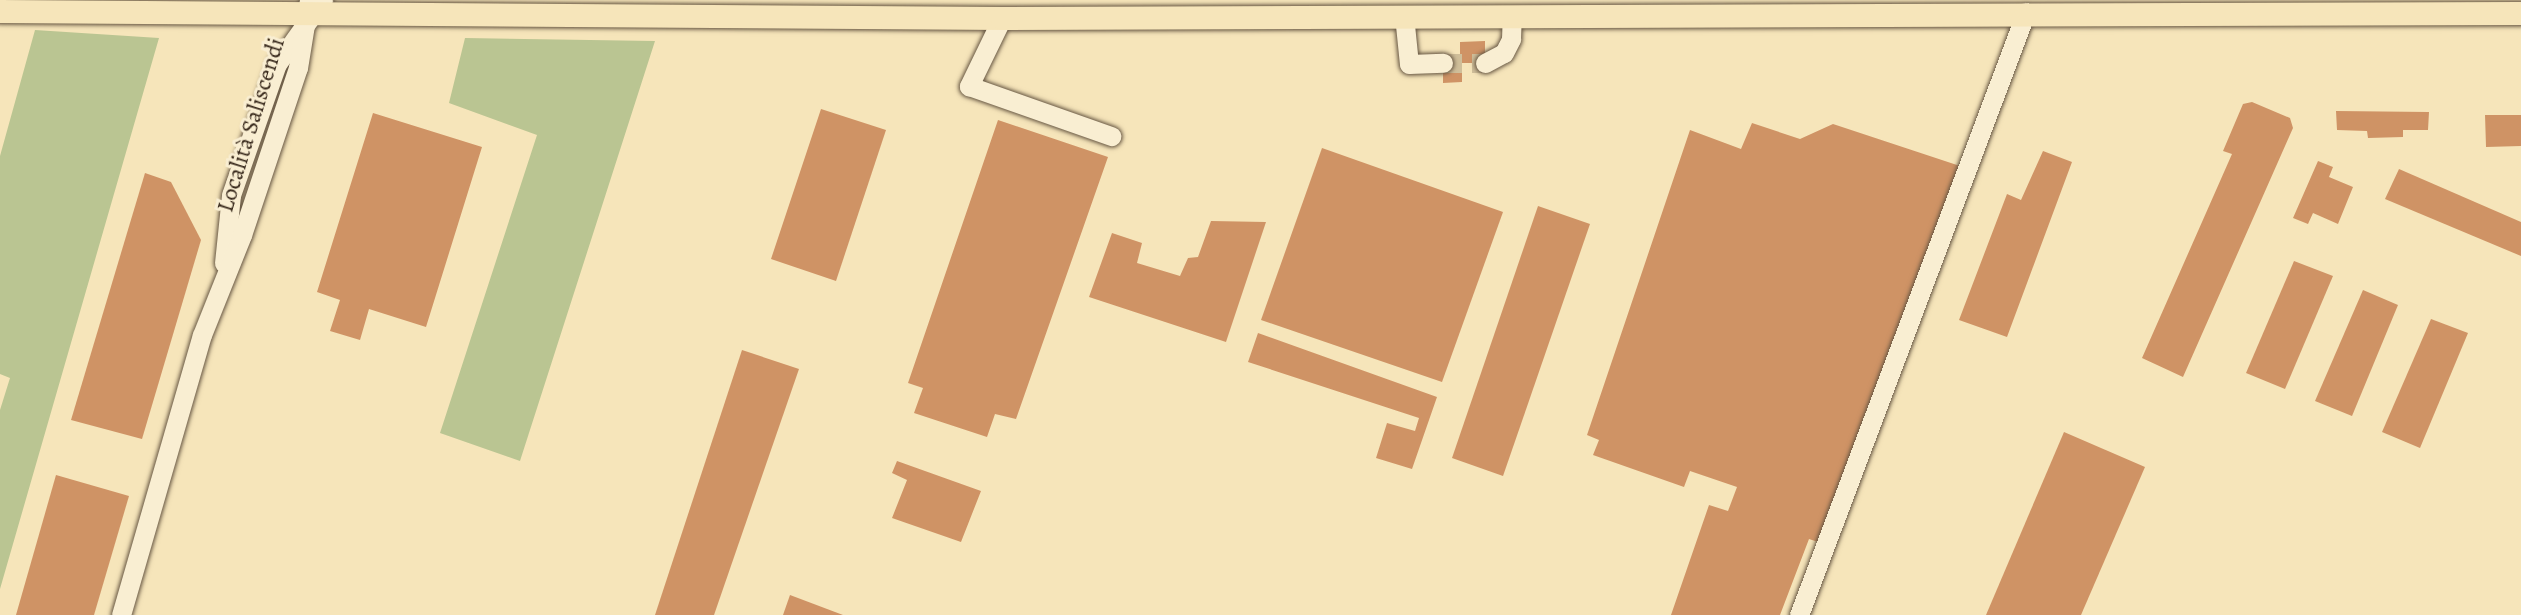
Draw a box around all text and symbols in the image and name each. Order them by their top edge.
street label: Località Saliscendi [211,34,291,216]

